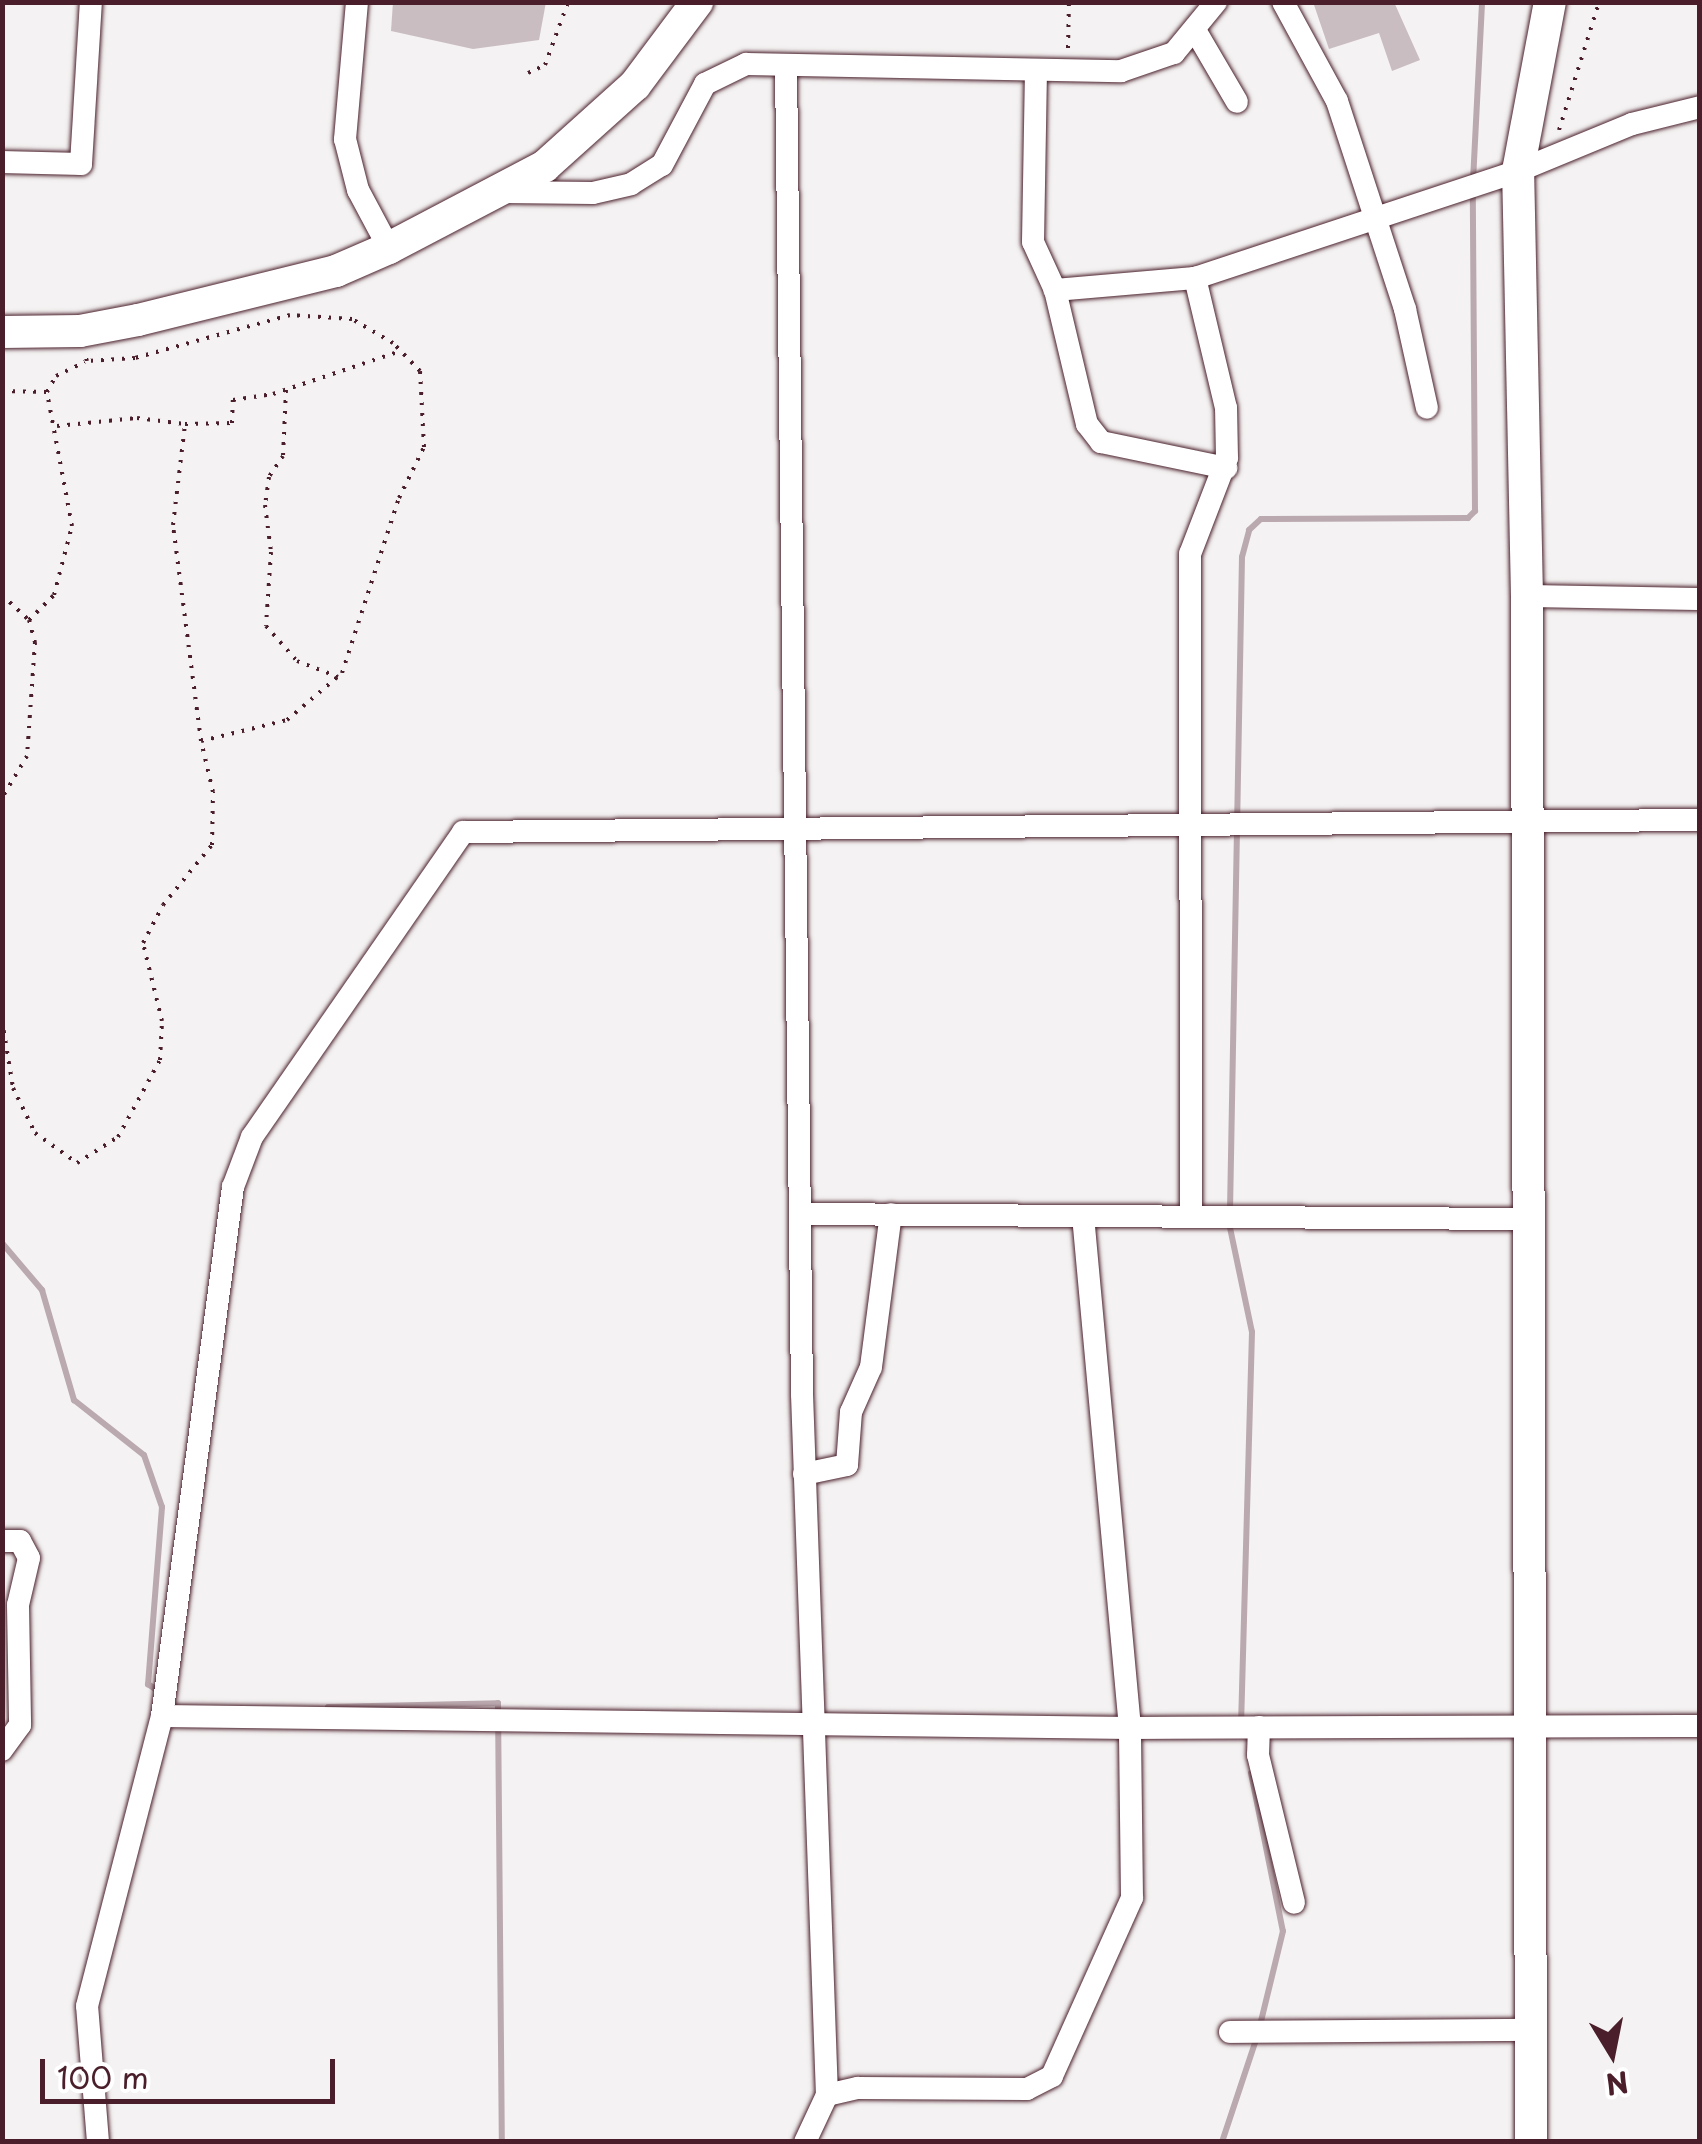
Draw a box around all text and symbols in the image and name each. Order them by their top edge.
north arrow [1562,2004,1662,2104]
scale bar [45,2039,340,2101]
text: 100 m [57,2054,149,2099]
text: N [1603,2061,1632,2107]

